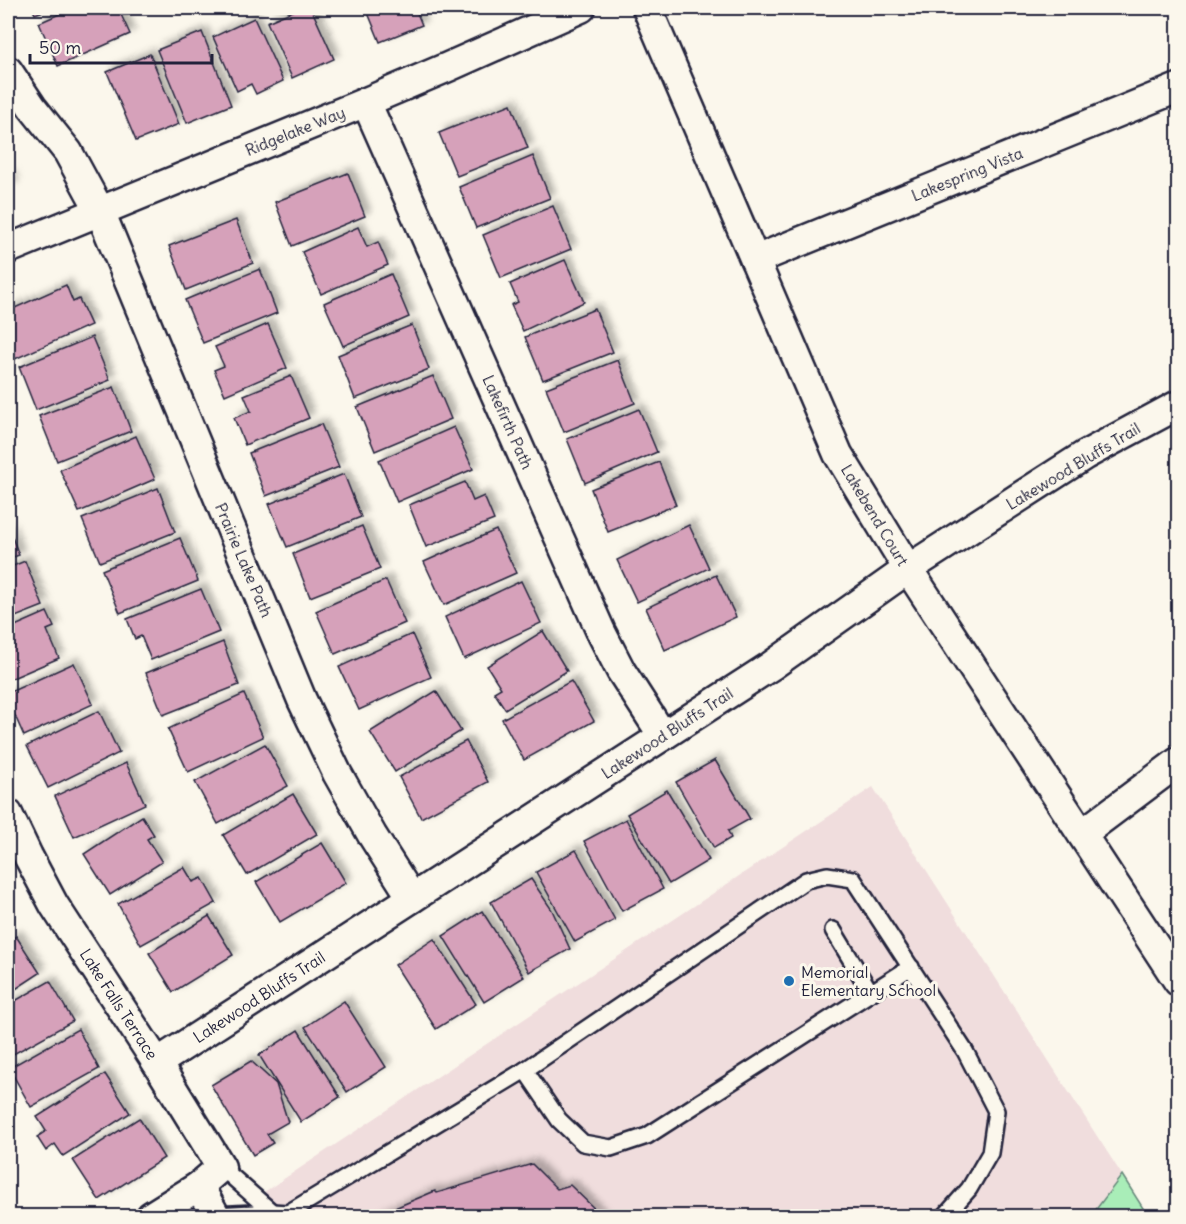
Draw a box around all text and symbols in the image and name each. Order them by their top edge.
scale bar [30,27,212,65]
text: 50 m [39,36,81,59]
street label: Ridgelake Way [242,102,348,160]
street label: Lakespring Vista [908,143,1026,205]
street label: Lakefirth Path [478,372,538,472]
street label: Lakewood Bluffs Trail [1002,418,1144,514]
street label: Lakebend Court [837,461,913,570]
street label: Prairie Lake Path [211,500,277,620]
street label: Lakewood Bluffs Trail [597,683,737,783]
street label: Lake Falls Terrace [76,945,162,1063]
street label: Lakewood Bluffs Trail [189,947,329,1047]
place label: Memorial Elementary School [801,962,936,1000]
marker: Memorial Elementary School [782,974,796,988]

